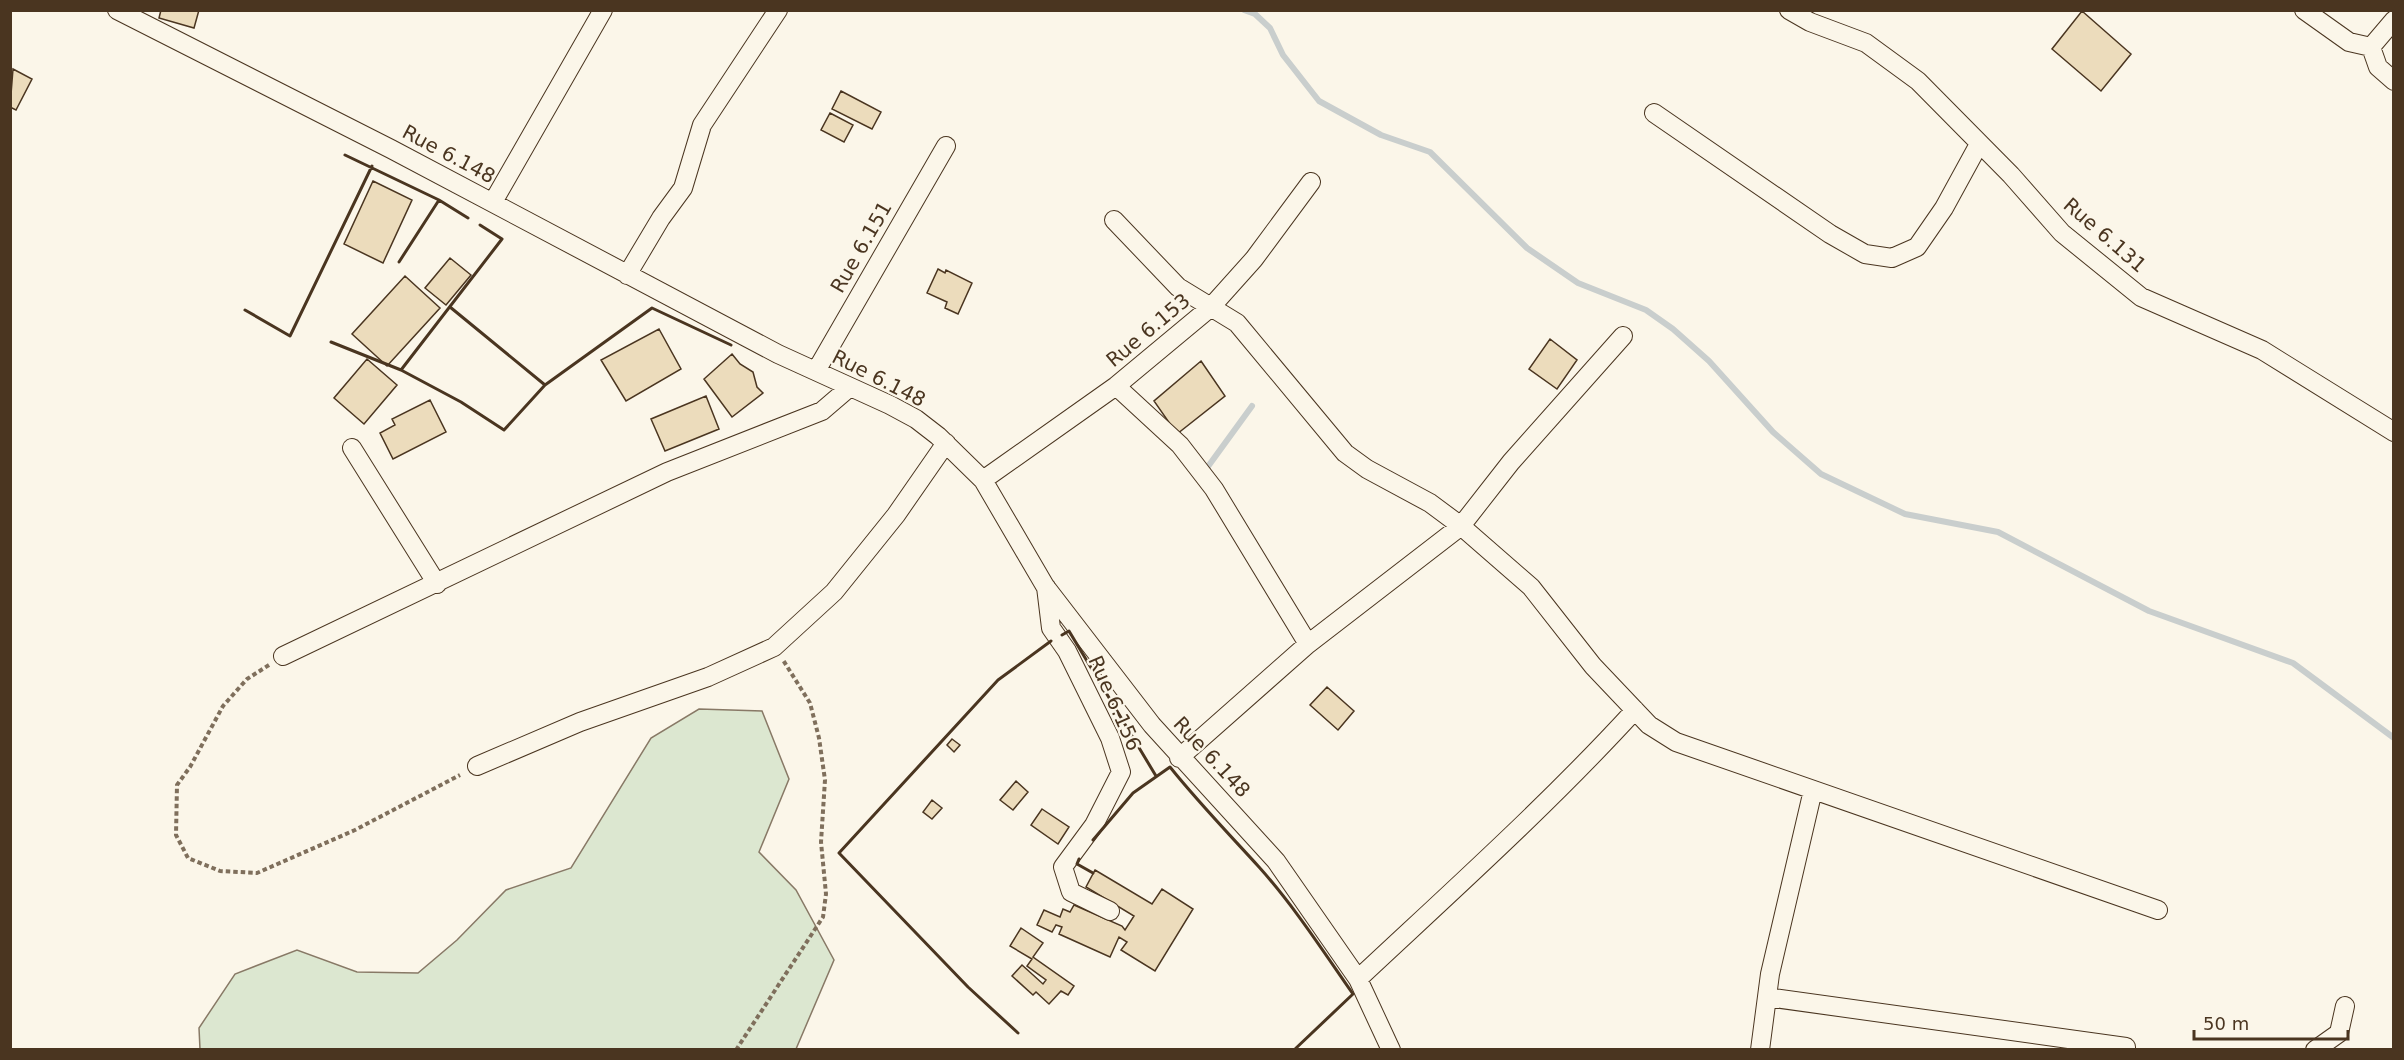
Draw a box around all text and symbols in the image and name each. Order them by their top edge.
street label: Rue 6.148 [399,120,499,188]
street label: Rue 6.131 [2059,193,2151,277]
street label: Rue 6.151 [825,197,897,297]
street label: Rue 6.153 [1101,288,1195,372]
street label: Rue 6.148 [828,344,930,412]
street label: Rue 6.156 [1083,652,1147,754]
street label: Rue 6.148 [1169,712,1255,802]
scale bar [2194,1003,2348,1041]
text: 50 m [2203,1013,2249,1034]

